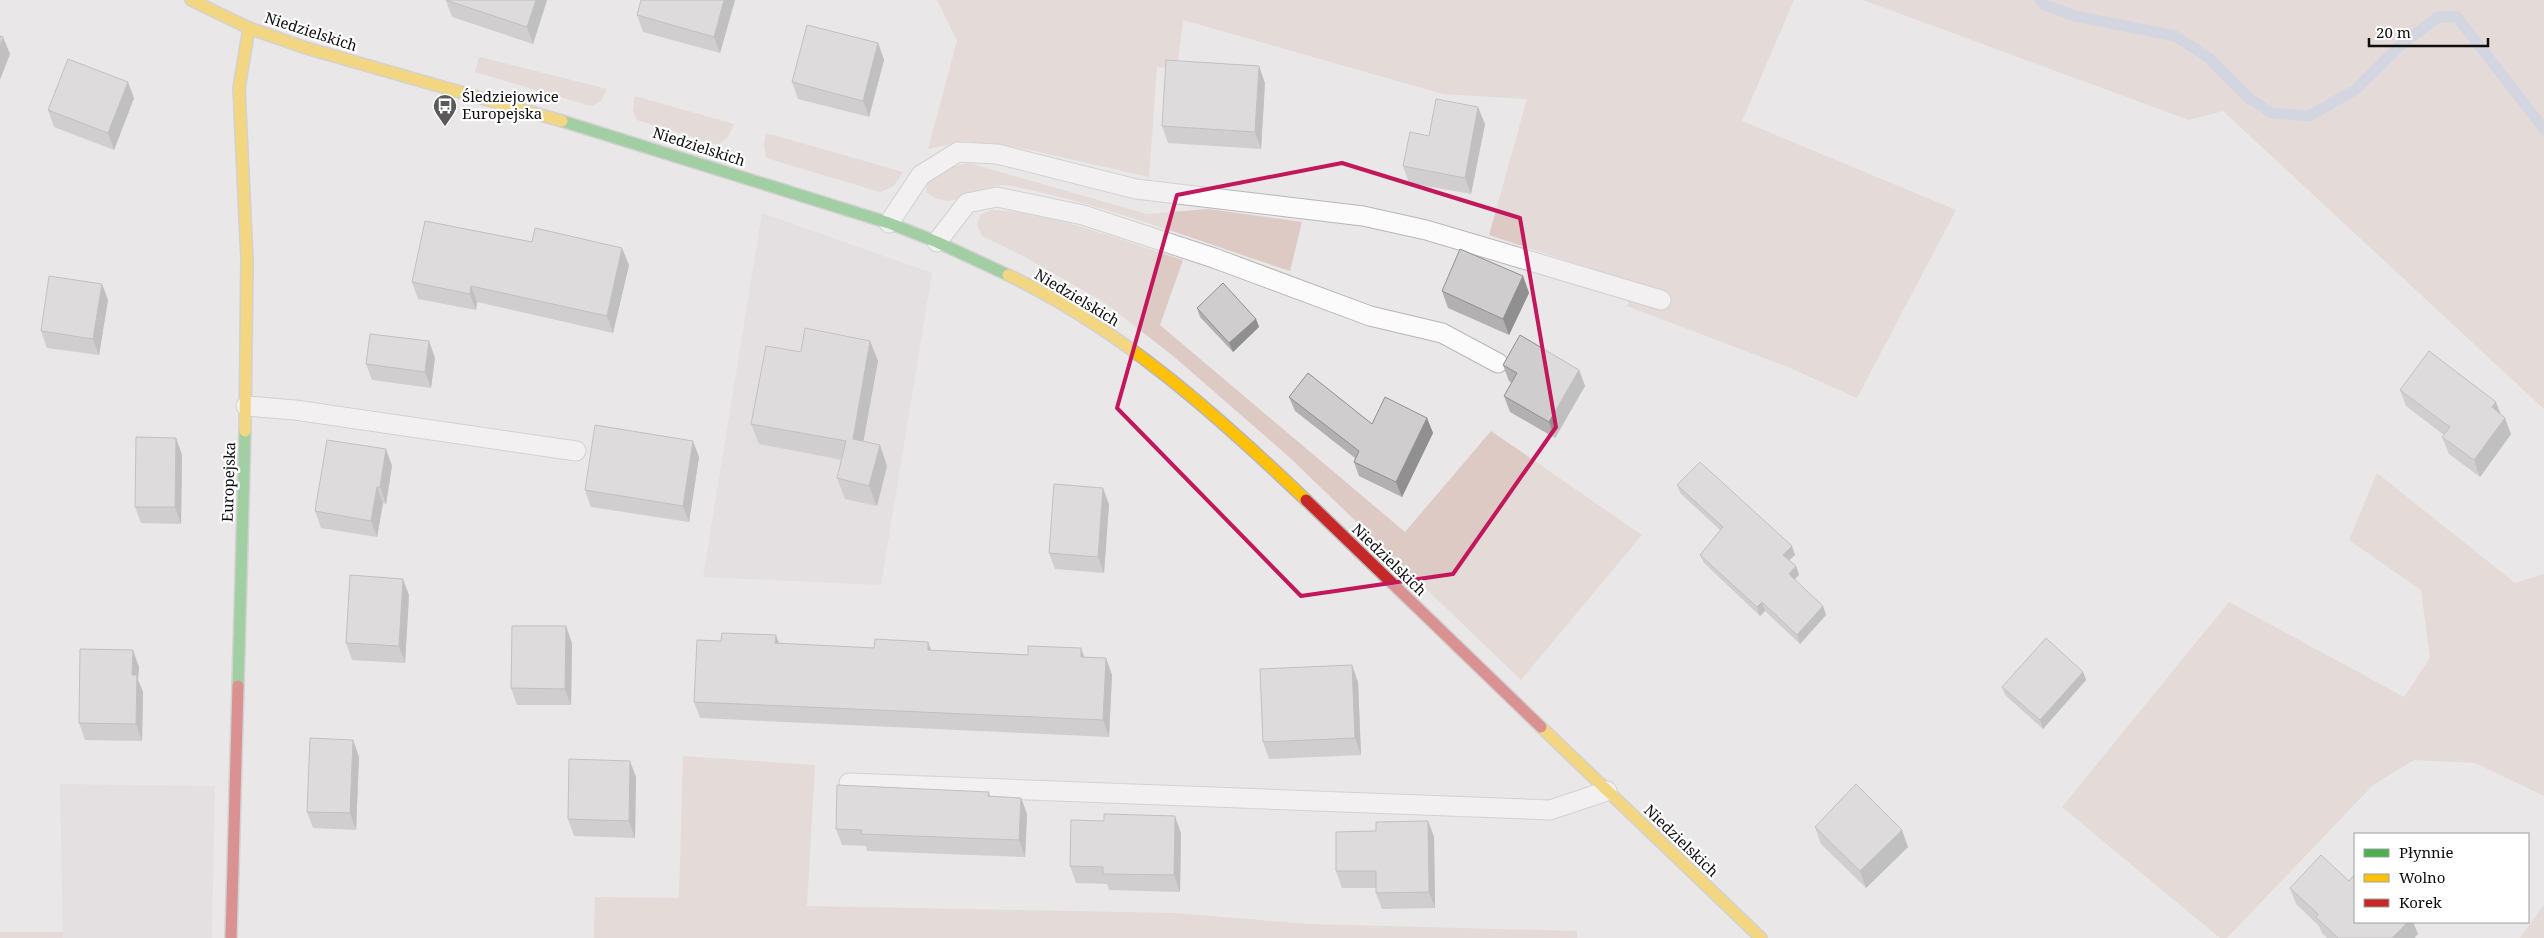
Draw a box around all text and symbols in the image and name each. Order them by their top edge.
street label: Niedzielskich [263,7,360,56]
scale bar [2369,15,2488,47]
text: 20 m [2376,22,2411,42]
place label: Śledziejowice Europejska [462,86,559,123]
bus stop icon: Śledziejowice Europejska [432,93,458,127]
street label: Niedzielskich [651,122,748,171]
street label: Niedzielskich [1031,264,1124,331]
street label: Europejska [217,441,239,522]
street label: Niedzielskich [1348,519,1431,600]
street label: Niedzielskich [1640,800,1723,881]
legend [2354,833,2529,923]
text: Płynnie [2399,842,2454,862]
text: Wolno [2399,867,2445,887]
text: Korek [2399,892,2442,912]

